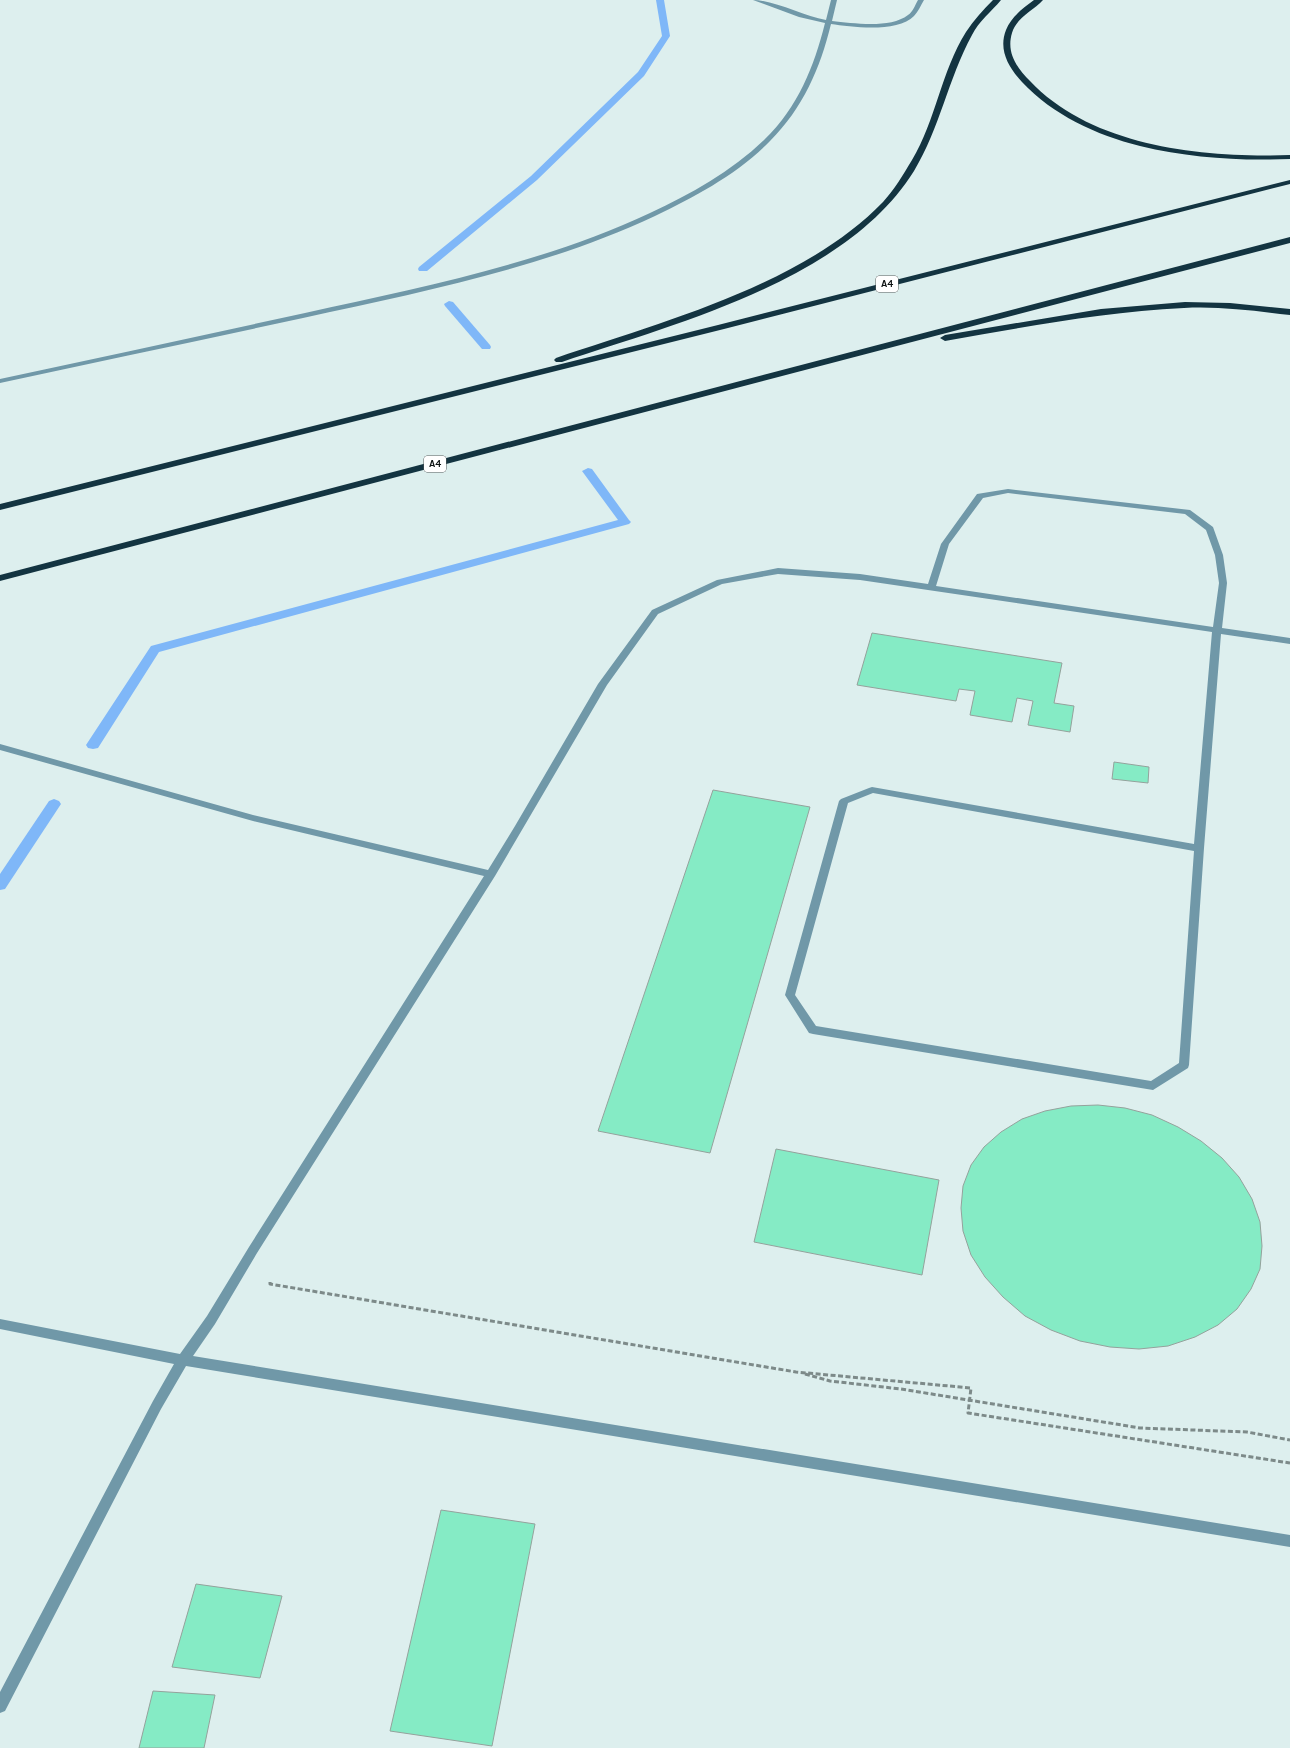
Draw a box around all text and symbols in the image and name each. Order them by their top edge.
road number: A4 [876,276,898,292]
road number: A4 [424,456,446,472]

